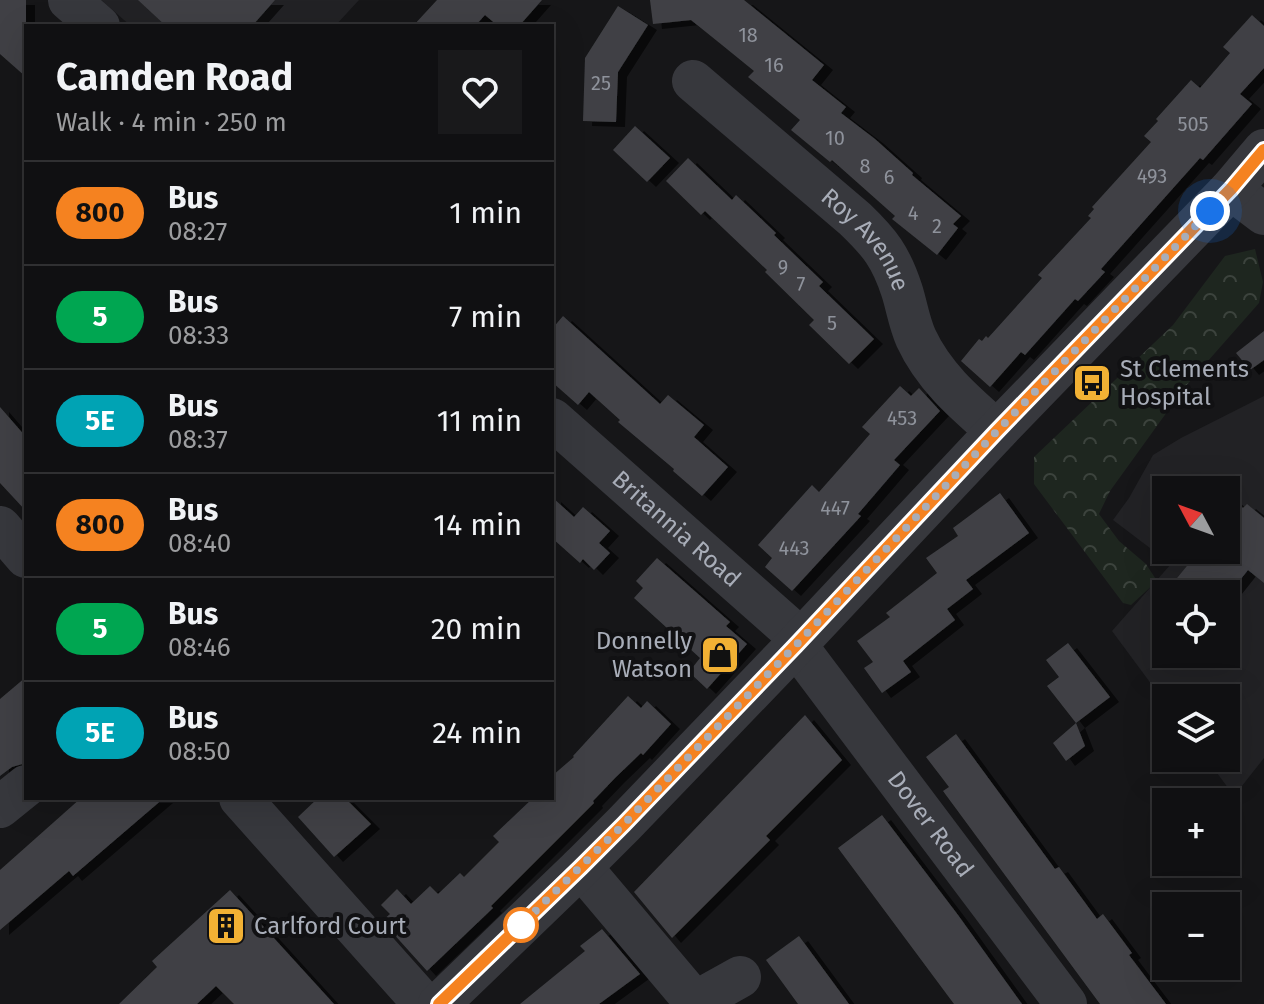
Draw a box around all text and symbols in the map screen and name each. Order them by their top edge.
house number: 18 [738,23,758,47]
button: heart [438,50,522,134]
house number: 16 [764,53,784,77]
text: Camden Road [56,54,293,100]
house number: 25 [591,71,611,95]
text: Walk · 4 min · 250 m [56,107,287,138]
house number: 505 [1177,112,1209,136]
house number: 10 [825,126,845,150]
house number: 8 [859,154,871,178]
house number: 493 [1137,164,1167,188]
house number: 6 [884,165,894,189]
text: Bus [168,180,218,216]
street label: Roy Avenue [816,183,915,295]
your location [1190,191,1230,231]
text: 1 min [449,195,522,231]
text: 800 [75,196,125,229]
house number: 4 [908,201,919,225]
house number: 2 [932,214,942,238]
text: 08:27 [168,216,227,247]
house number: 9 [778,255,788,279]
house number: 7 [797,272,806,296]
text: Bus [168,284,218,320]
text: 7 min [449,299,522,335]
text: 5 [92,300,108,333]
house number: 5 [827,311,837,335]
text: 08:33 [168,320,229,351]
place label: St Clements Hospital [1120,355,1249,411]
bus stop icon: St Clements Hospital [1071,362,1113,404]
text: Bus [168,388,218,424]
text: 11 min [437,403,522,439]
text: 5E [85,404,115,437]
house number: 453 [887,406,917,430]
text: 08:37 [168,424,228,455]
street label: Britannia Road [606,465,746,593]
north arrow [1152,476,1240,564]
map controls [1152,476,1240,980]
text: Bus [168,492,218,528]
house number: 447 [820,496,850,520]
text: 14 min [433,507,522,543]
text: 800 [75,508,125,541]
text: 08:40 [168,528,231,559]
house number: 443 [779,536,809,560]
button: locate [1152,580,1240,668]
text: Bus [168,596,218,632]
text: 20 min [431,611,522,647]
text: 5 [92,612,108,645]
place label: Donnelly Watson [596,627,692,683]
text: 08:46 [168,632,231,663]
shop icon: Donnelly Watson [699,634,741,676]
button: layers [1152,684,1240,772]
text: Bus [168,700,218,736]
text: 24 min [432,715,522,751]
text: 5E [85,716,115,749]
text: 08:50 [168,736,231,767]
street label: Dover Road [882,766,979,882]
button: + [1152,788,1240,876]
button: − [1152,892,1240,980]
building icon: Carlford Court [205,905,247,947]
unlabelled marker [504,908,538,942]
place label: Carlford Court [254,912,407,940]

